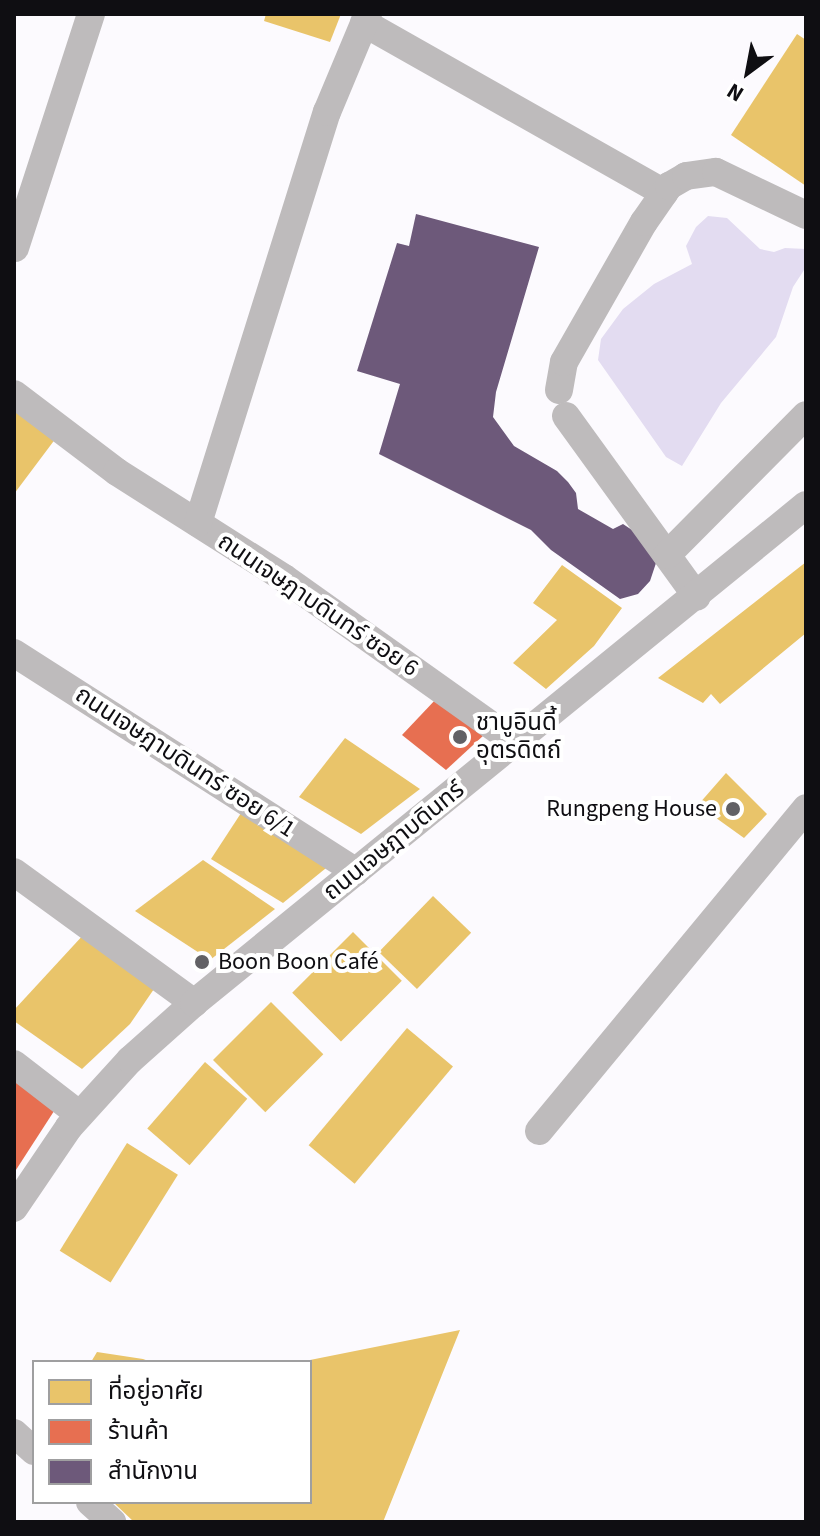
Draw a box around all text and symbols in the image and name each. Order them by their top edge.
north arrow [708,32,788,112]
text: N [721,75,750,110]
street label: ถนนเจษฎาบดินทร์ ซอย 6 [212,527,424,683]
street label: ถนนเจษฎาบดินทร์ ซอย 6/1 [70,680,300,844]
place label: ชาบูอินดี้ อุตรดิตถ์ [476,709,561,765]
marker: ชาบูอินดี้ อุตรดิตถ์ [451,728,469,746]
street label: ถนนเจษฎาบดินทร์ [318,775,470,907]
place label: Rungpeng House [546,795,717,823]
marker: Rungpeng House [724,800,742,818]
place label: Boon Boon Café [218,948,379,976]
marker: Boon Boon Café [193,953,211,971]
legend [32,1360,312,1504]
text: ที่อยู่อาศัย [108,1374,204,1409]
text: ร้านค้า [108,1414,169,1449]
text: สำนักงาน [108,1454,198,1489]

